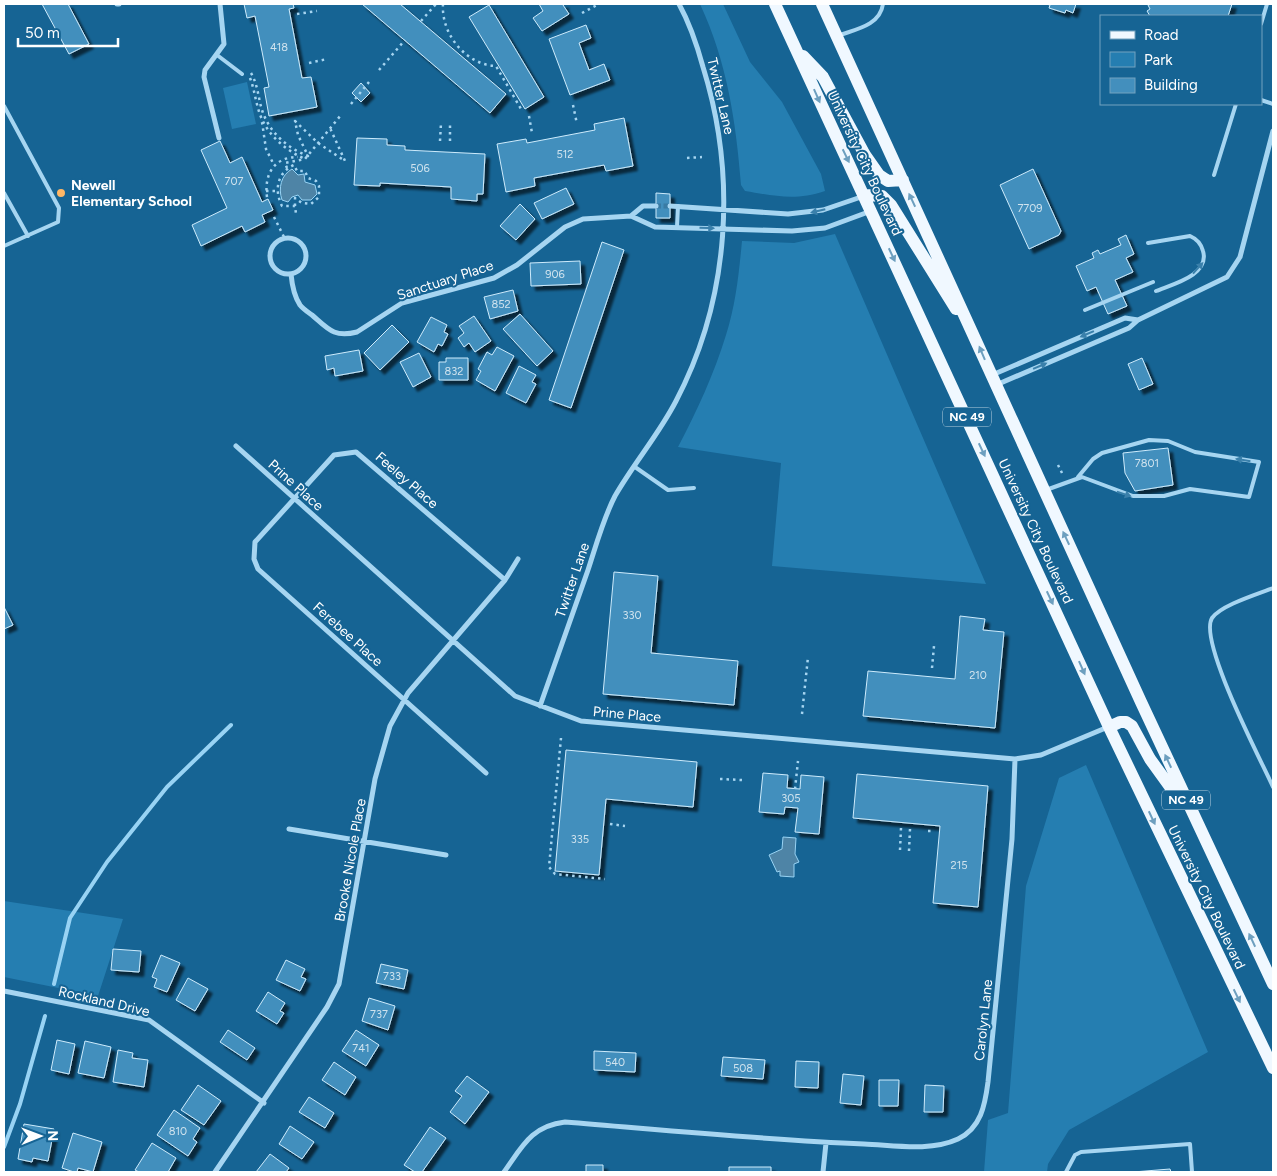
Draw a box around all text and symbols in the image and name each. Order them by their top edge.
scale bar [18,15,118,47]
legend [1100,15,1262,105]
text: 50 m [25,24,60,42]
text: Road [1144,26,1179,44]
house number: 418 [270,41,288,54]
text: Park [1144,51,1173,69]
street label: Twitter Lane [703,56,738,136]
text: Building [1144,76,1198,94]
street label: University City Boulevard [823,88,906,238]
one-way arrow [814,89,822,103]
house number: 512 [556,148,574,161]
one-way arrow [842,149,850,163]
house number: 506 [410,162,430,175]
house number: 707 [225,175,244,188]
place label: Newell Elementary School [71,177,192,210]
marker: Newell Elementary School [55,187,67,199]
one-way arrow [907,193,915,207]
house number: 7709 [1017,202,1043,215]
one-way arrow [811,207,826,215]
one-way arrow [699,224,715,232]
one-way arrow [888,248,896,262]
street label: Sanctuary Place [395,257,496,304]
one-way arrow [1193,262,1204,275]
house number: 906 [545,268,565,281]
house number: 852 [491,298,511,311]
one-way arrow [1080,331,1094,339]
one-way arrow [977,346,985,360]
one-way arrow [1033,361,1047,369]
house number: 832 [445,365,463,378]
road number: NC 49 [943,408,991,427]
one-way arrow [978,443,986,457]
street label: Feeley Place [372,448,442,513]
one-way arrow [1235,455,1251,463]
street label: Prine Place [265,456,327,515]
street label: University City Boulevard [994,456,1077,606]
house number: 7801 [1135,457,1159,470]
one-way arrow [1117,490,1132,498]
one-way arrow [1062,531,1070,545]
street label: Twitter Lane [552,540,593,620]
one-way arrow [1046,591,1054,605]
street label: Ferebee Place [309,599,386,670]
house number: 330 [622,609,642,622]
one-way arrow [1078,661,1086,675]
house number: 210 [969,669,987,682]
street label: Prine Place [592,703,662,726]
one-way arrow [1164,754,1172,768]
road number: NC 49 [1162,790,1210,810]
house number: 305 [781,792,801,805]
street label: Brooke Nicole Place [331,797,370,923]
one-way arrow [1148,811,1156,825]
street label: University City Boulevard [1164,822,1249,972]
house number: 335 [571,833,589,846]
house number: 215 [950,859,968,872]
one-way arrow [1248,933,1256,947]
house number: 733 [383,970,401,983]
street label: Carolyn Lane [971,978,996,1062]
street label: Rockland Drive [57,983,152,1020]
one-way arrow [1234,989,1242,1003]
house number: 737 [370,1008,388,1021]
house number: 741 [352,1042,370,1055]
house number: 540 [605,1056,625,1069]
house number: 508 [733,1062,753,1075]
north arrow [15,1111,65,1161]
house number: 810 [169,1125,187,1138]
text: N [44,1130,61,1141]

